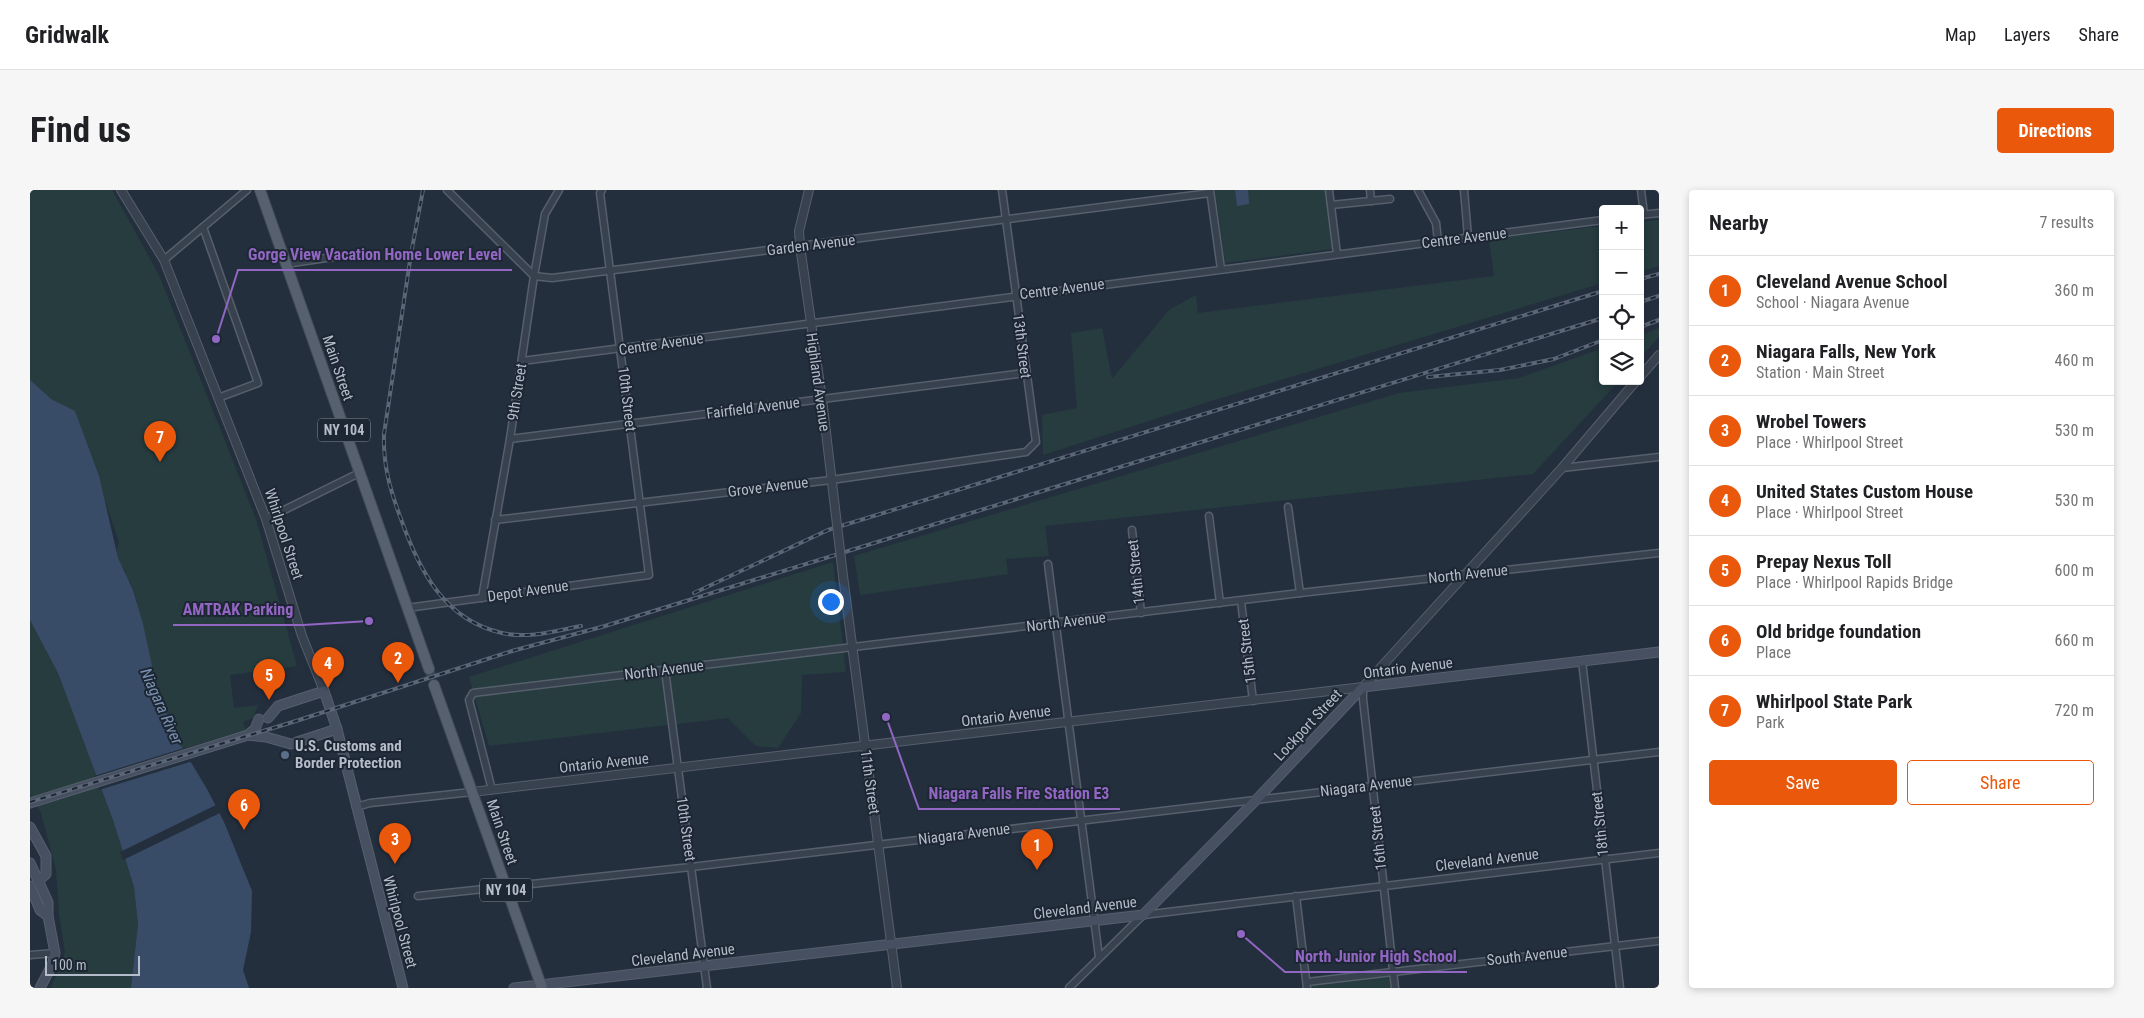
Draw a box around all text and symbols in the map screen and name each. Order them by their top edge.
text: Gridwalk [25,21,109,49]
text: Map [1945,24,1976,45]
text: Layers [2004,24,2051,45]
text: Share [2079,24,2119,45]
button: Directions [1997,108,2114,153]
text: Find us [30,110,131,151]
map controls [1599,205,1644,385]
button: + [1599,205,1644,250]
text: Nearby [1709,211,1768,235]
text: 7 results [2039,213,2094,232]
street label: Centre Avenue [1421,224,1507,252]
street label: Garden Avenue [766,231,856,259]
callout: Gorge View Vacation Home Lower Level [238,239,512,270]
text: Gorge View Vacation Home Lower Level [248,245,502,264]
button: − [1599,250,1644,295]
text: Cleveland Avenue School [1756,270,1948,293]
street label: Centre Avenue [1019,275,1105,303]
text: 1 [1721,281,1729,300]
text: 360 m [2055,281,2094,300]
text: School · Niagara Avenue [1756,293,1909,312]
button: locate [1599,295,1644,340]
street label: 13th Street [1009,313,1035,379]
street label: Centre Avenue [617,329,705,359]
street label: Highland Avenue [802,332,834,432]
street label: Main Street [318,333,358,403]
button: layers [1599,340,1644,385]
text: Niagara Falls, New York [1756,340,1936,363]
text: 2 [1721,351,1729,370]
text: 460 m [2055,351,2094,370]
street label: 9th Street [504,362,530,422]
text: Station · Main Street [1756,363,1884,382]
street label: 10th Street [614,366,640,432]
street label: Fairfield Avenue [705,393,801,423]
text: Wrobel Towers [1756,410,1866,433]
road number: NY 104 [318,418,370,442]
pin: 7 [144,421,176,462]
text: 3 [1721,421,1729,440]
text: 530 m [2055,421,2094,440]
text: Place · Whirlpool Street [1756,433,1903,452]
street label: Grove Avenue [727,473,809,501]
text: United States Custom House [1756,480,1973,503]
street label: Whirlpool Street [261,486,307,582]
text: 4 [1721,491,1729,510]
text: 530 m [2055,491,2094,510]
text: Place · Whirlpool Street [1756,503,1903,522]
street label: 14th Street [1124,539,1148,605]
text: Prepay Nexus Toll [1756,550,1892,573]
street label: North Avenue [1427,561,1509,587]
text: 5 [1721,561,1729,580]
text: 600 m [2055,561,2094,580]
text: Place · Whirlpool Rapids Bridge [1756,573,1953,592]
street label: Depot Avenue [486,576,570,606]
your location [818,589,844,615]
callout: AMTRAK Parking [173,594,303,625]
text: AMTRAK Parking [183,600,293,619]
street label: North Avenue [1025,608,1107,636]
street label: 15th Street [1234,618,1260,684]
text: Old bridge foundation [1756,620,1921,643]
text: 6 [1721,631,1729,650]
text: 660 m [2055,631,2094,650]
pin: 2 [382,642,414,683]
text: Place [1756,643,1791,662]
pin: 4 [312,647,344,688]
street label: Ontario Avenue [1362,654,1454,682]
street label: North Avenue [623,656,705,684]
pin: 5 [253,659,285,700]
water label: Niagara River [136,665,187,748]
street label: Lockport Street [1270,685,1346,765]
text: Whirlpool State Park [1756,690,1912,713]
text: 7 [1721,701,1729,720]
text: 720 m [2055,701,2094,720]
street label: Ontario Avenue [960,702,1052,730]
text: Park [1756,713,1785,732]
place label: U.S. Customs and Border Protection [295,737,402,772]
marker: U.S. Customs and Border Protection [279,749,291,761]
street label: Ontario Avenue [558,749,650,777]
street label: 11th Street [857,749,883,815]
button: Save [1709,760,1897,805]
button: Share [1907,760,2094,805]
street label: Niagara Avenue [1319,771,1413,801]
callout: Niagara Falls Fire Station E3 [919,778,1120,809]
text: Niagara Falls Fire Station E3 [929,784,1109,803]
pin: 6 [228,789,260,830]
street label: 18th Street [1588,791,1612,857]
street label: 10th Street [673,796,699,862]
street label: Main Street [482,797,522,867]
street label: 16th Street [1366,805,1390,871]
street label: Niagara Avenue [917,819,1011,849]
pin: 3 [379,823,411,864]
pin: 1 [1021,829,1053,870]
street label: Cleveland Avenue [1434,845,1540,875]
street label: Whirlpool Street [379,874,421,970]
road number: NY 104 [480,878,532,902]
street label: Cleveland Avenue [1032,893,1138,923]
street label: Cleveland Avenue [630,940,736,970]
callout: North Junior High School [1285,941,1467,972]
street label: South Avenue [1486,943,1568,969]
text: North Junior High School [1295,947,1457,966]
scale bar [45,953,140,976]
text: 100 m [52,957,87,973]

